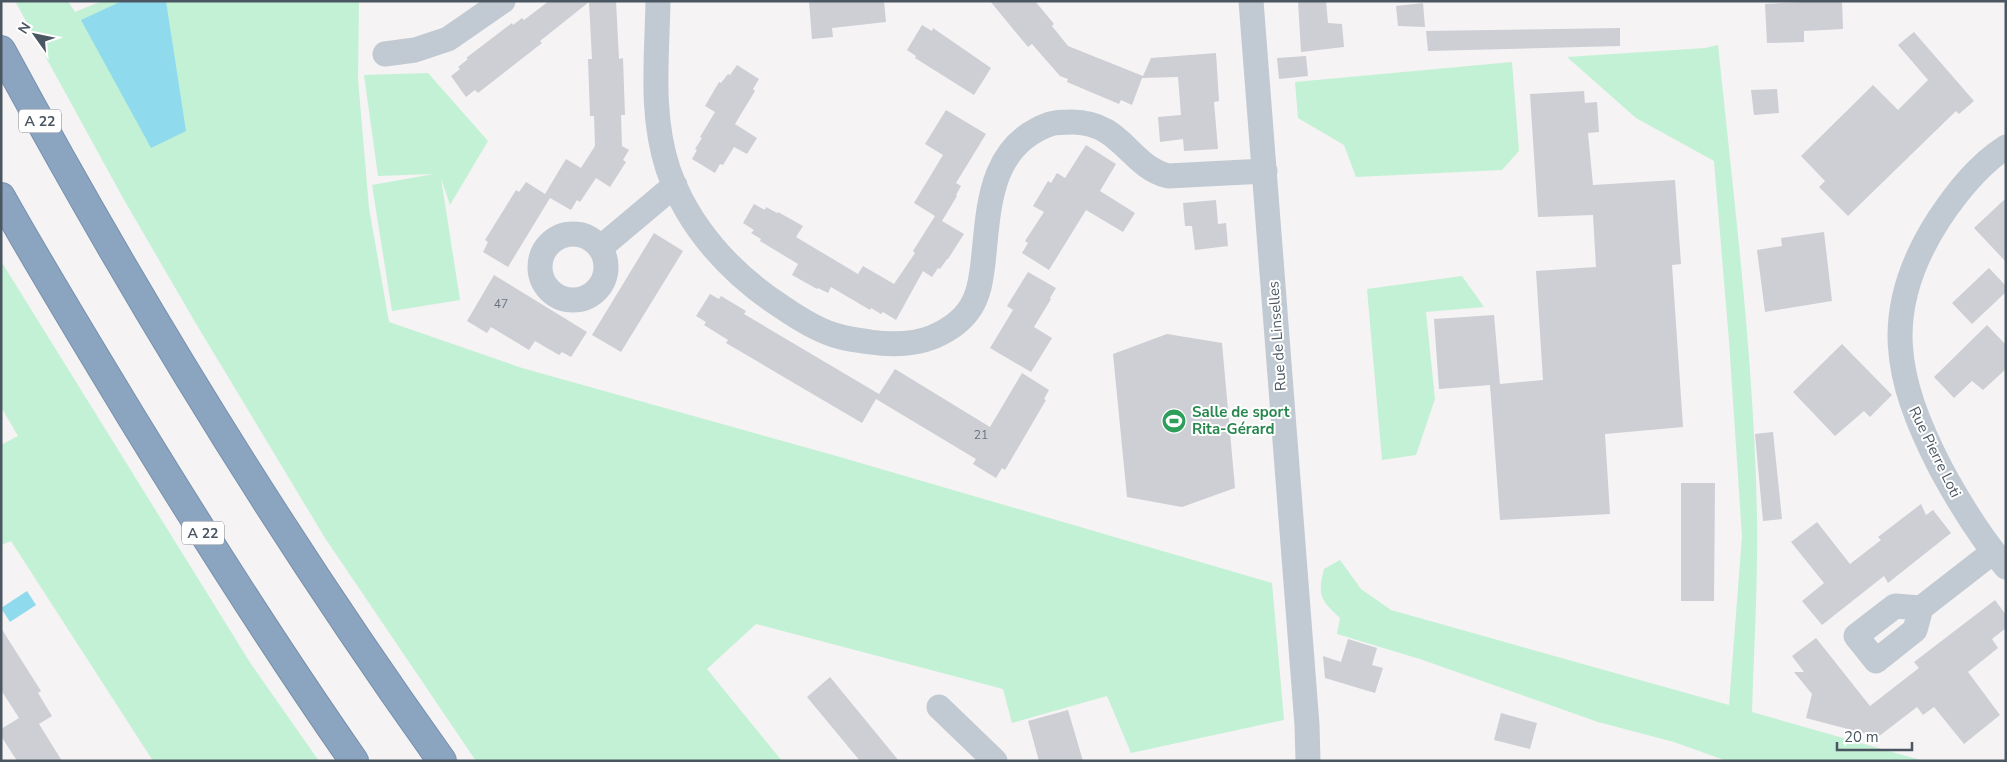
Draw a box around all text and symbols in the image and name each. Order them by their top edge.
north arrow [10,10,60,60]
text: N [14,19,35,38]
road number: A 22 [19,110,61,132]
street label: Rue de Linselles [1263,280,1291,392]
house number: 47 [494,296,508,312]
place label: Salle de sport Rita-Gérard [1192,402,1290,439]
street label: Rue Pierre Loti [1904,403,1966,501]
sports icon: Salle de sport Rita-Gérard [1161,408,1187,434]
house number: 21 [974,427,988,443]
road number: A 22 [182,522,224,544]
scale bar [1837,720,1912,752]
text: 20 m [1844,727,1879,747]

